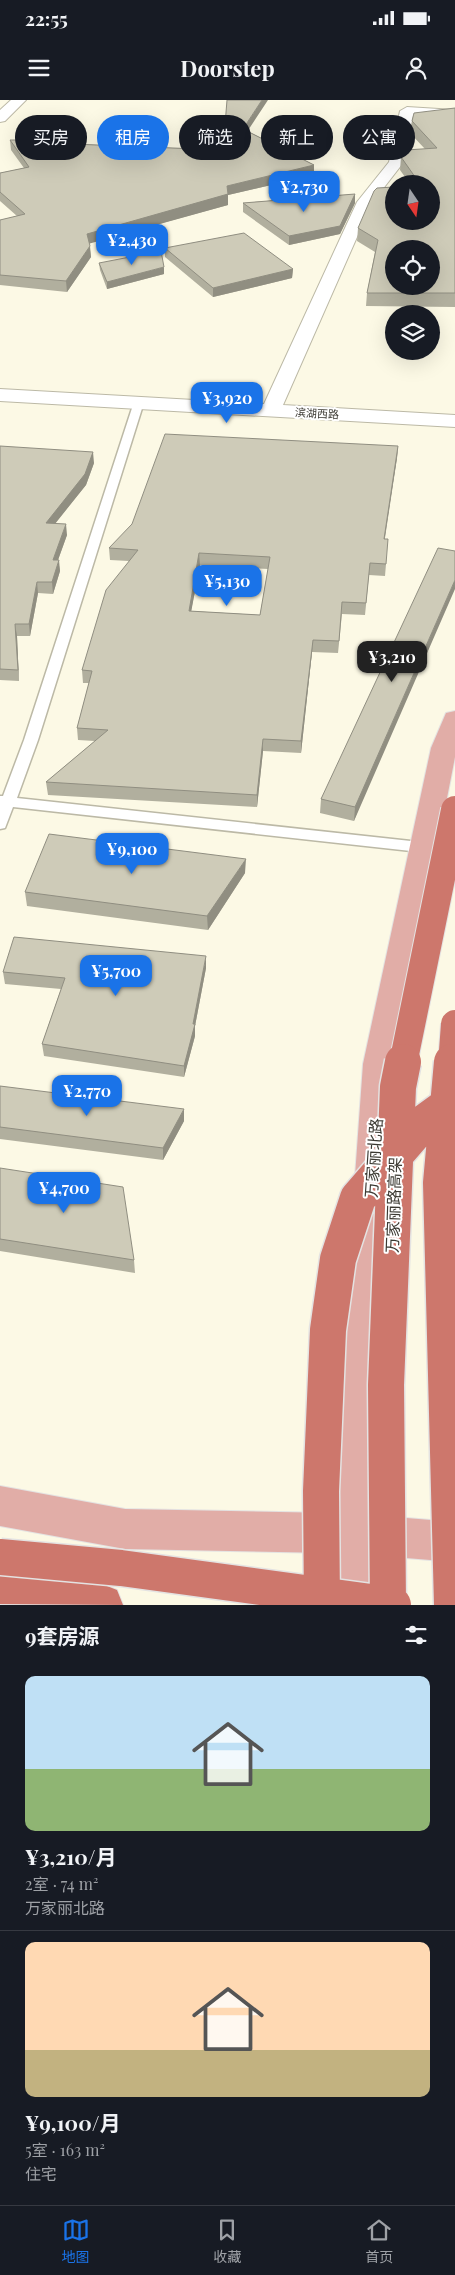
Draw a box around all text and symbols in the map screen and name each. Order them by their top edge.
text: 22:55 [25,5,68,31]
text: Doorstep [180,53,275,83]
icon: menu [25,54,53,82]
icon: person [402,54,430,82]
chip: 买房 [15,115,87,160]
chip: 租房 [97,115,169,160]
chip: 筛选 [179,115,251,160]
chip: 新上 [261,115,333,160]
chip: 公寓 [343,115,415,160]
pin: ¥2,730 [263,170,345,213]
north arrow [385,175,440,230]
map controls [385,175,440,360]
text: ¥2,730 [280,176,328,197]
pin: ¥2,430 [91,224,173,266]
text: ¥2,430 [107,229,157,250]
button: locate [385,240,440,295]
button: layers [385,305,440,360]
pin: ¥3,920 [186,382,268,424]
text: ¥3,920 [202,387,252,408]
street label: 滨湖西路 [295,404,339,422]
pin: ¥5,130 [186,564,268,607]
text: ¥5,130 [204,570,250,591]
pin: ¥3,210 [351,640,433,683]
text: ¥3,210 [368,646,416,667]
pin: ¥9,100 [91,832,173,875]
text: ¥9,100 [107,838,157,859]
pin: ¥5,700 [75,954,157,997]
text: ¥5,700 [91,960,141,981]
pin: ¥2,770 [46,1074,128,1117]
text: ¥2,770 [63,1080,111,1101]
street label: 万家丽北路 [360,1117,386,1199]
street label: 万家丽路高架 [381,1157,405,1253]
pin: ¥4,700 [23,1172,105,1214]
text: ¥4,700 [38,1177,90,1198]
text: 9套房源 [25,1621,100,1649]
icon: filters [402,1621,430,1649]
icon: home [183,1709,273,1799]
text: ¥3,210/月 [25,1842,116,1870]
text: 2室 · 74 m² [25,1873,98,1894]
text: 万家丽北路 [25,1897,105,1918]
icon: home [183,1974,273,2064]
text: ¥9,100/月 [25,2108,120,2136]
text: 5室 · 163 m² [25,2139,105,2160]
text: 住宅 [25,2163,57,2184]
tab: 地图 [62,2216,90,2266]
tab: 收藏 [213,2216,241,2266]
tab: 首页 [365,2216,393,2266]

